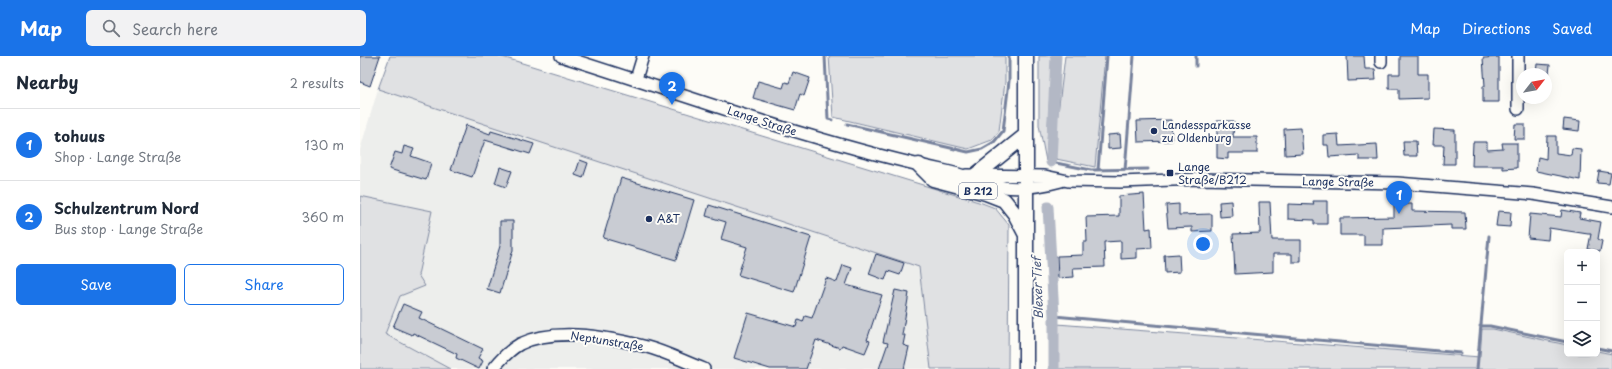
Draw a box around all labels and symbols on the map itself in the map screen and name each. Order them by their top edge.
north arrow [1516,68,1552,104]
pin: 2 [659,72,685,105]
street label: Lange Straße [725,101,799,140]
place label: Landessparkasse zu Oldenburg [1162,116,1251,146]
marker: Landessparkasse zu Oldenburg [1149,126,1159,136]
place label: Lange Straße/B212 [1178,158,1247,188]
marker: Lange Straße/B212 [1165,168,1175,178]
street label: Lange Straße [1302,172,1374,191]
pin: 1 [1386,181,1412,214]
road number: B 212 [959,183,997,199]
place label: A&T [657,210,680,227]
marker: A&T [644,214,654,224]
your location [1193,234,1213,254]
water label: Blexer Tief [1027,254,1047,319]
street label: Neptunstraße [569,326,645,355]

